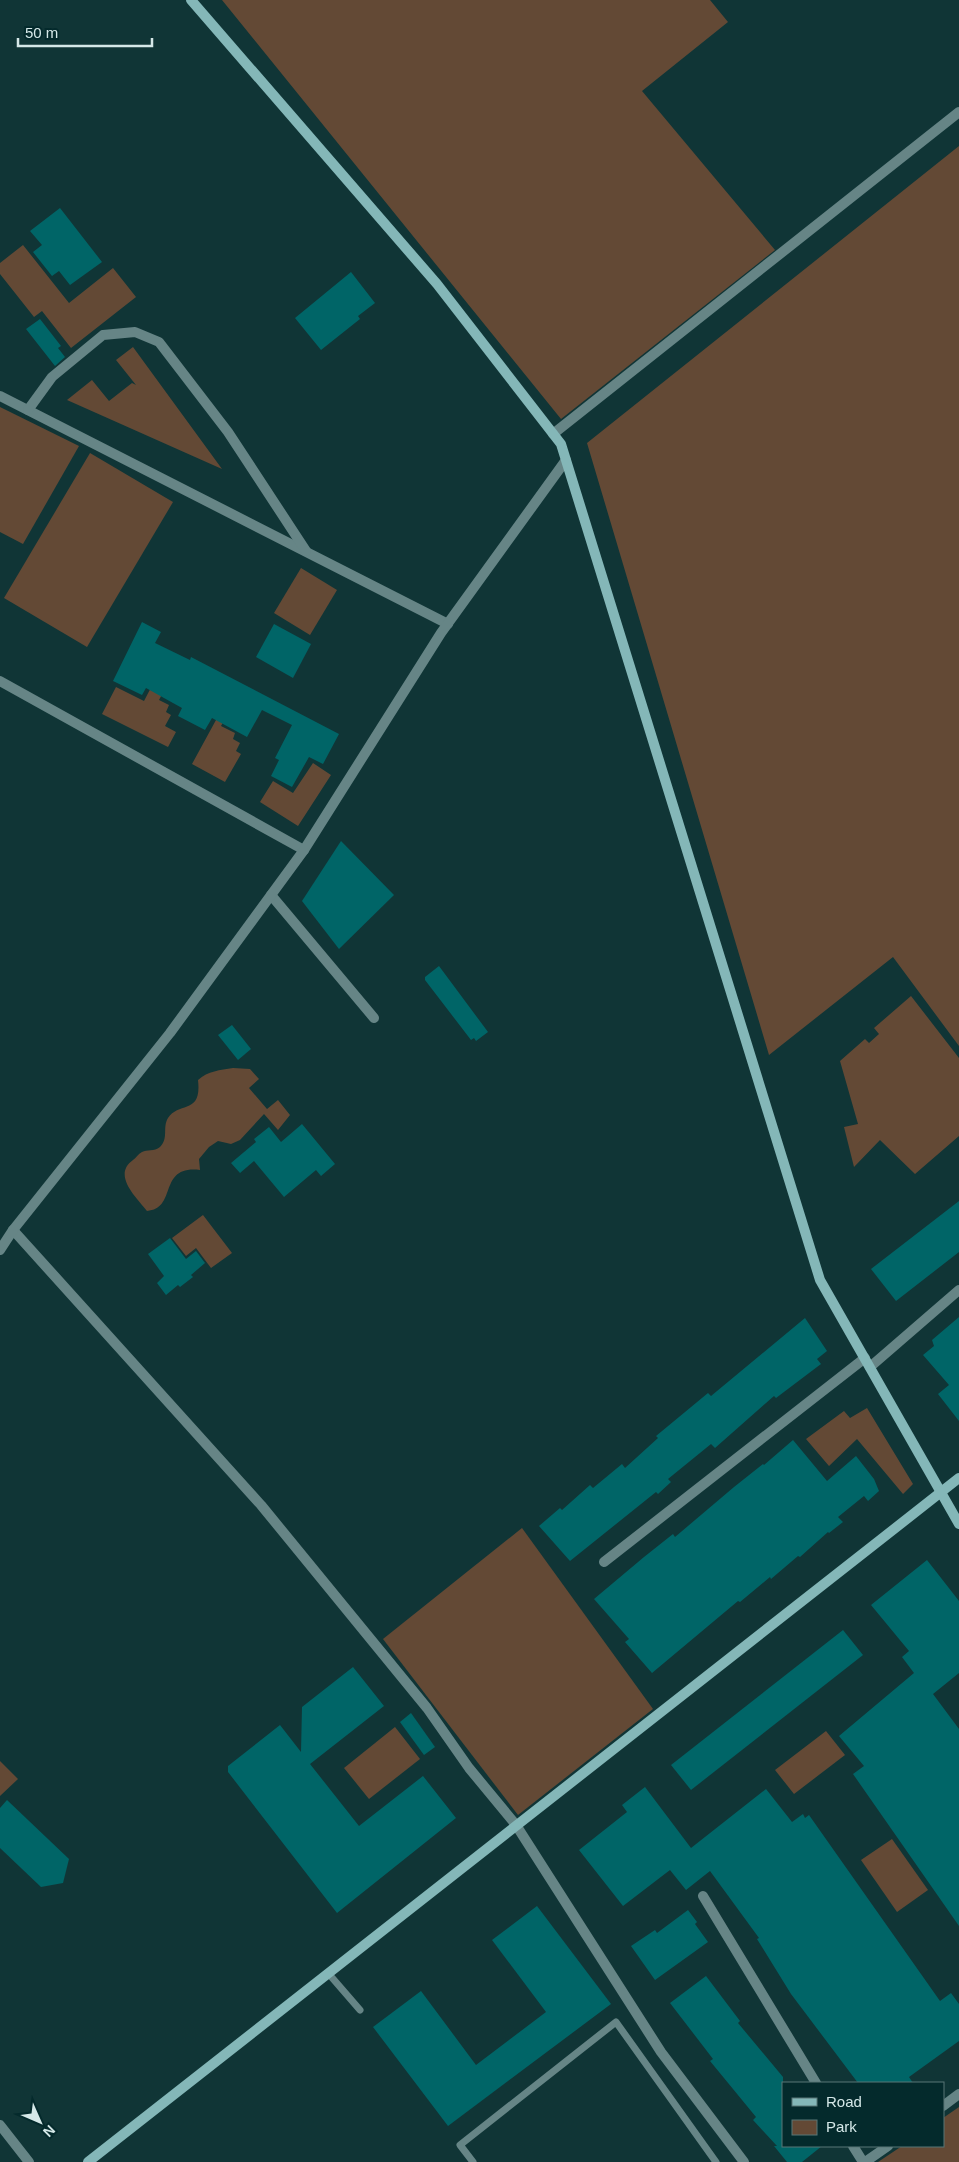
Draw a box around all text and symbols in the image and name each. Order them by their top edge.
scale bar [18,15,151,47]
text: 50 m [25,24,58,41]
legend [782,2082,944,2147]
text: Road [826,2093,862,2110]
north arrow [15,2097,65,2147]
text: Park [826,2118,857,2135]
text: N [40,2122,58,2140]

